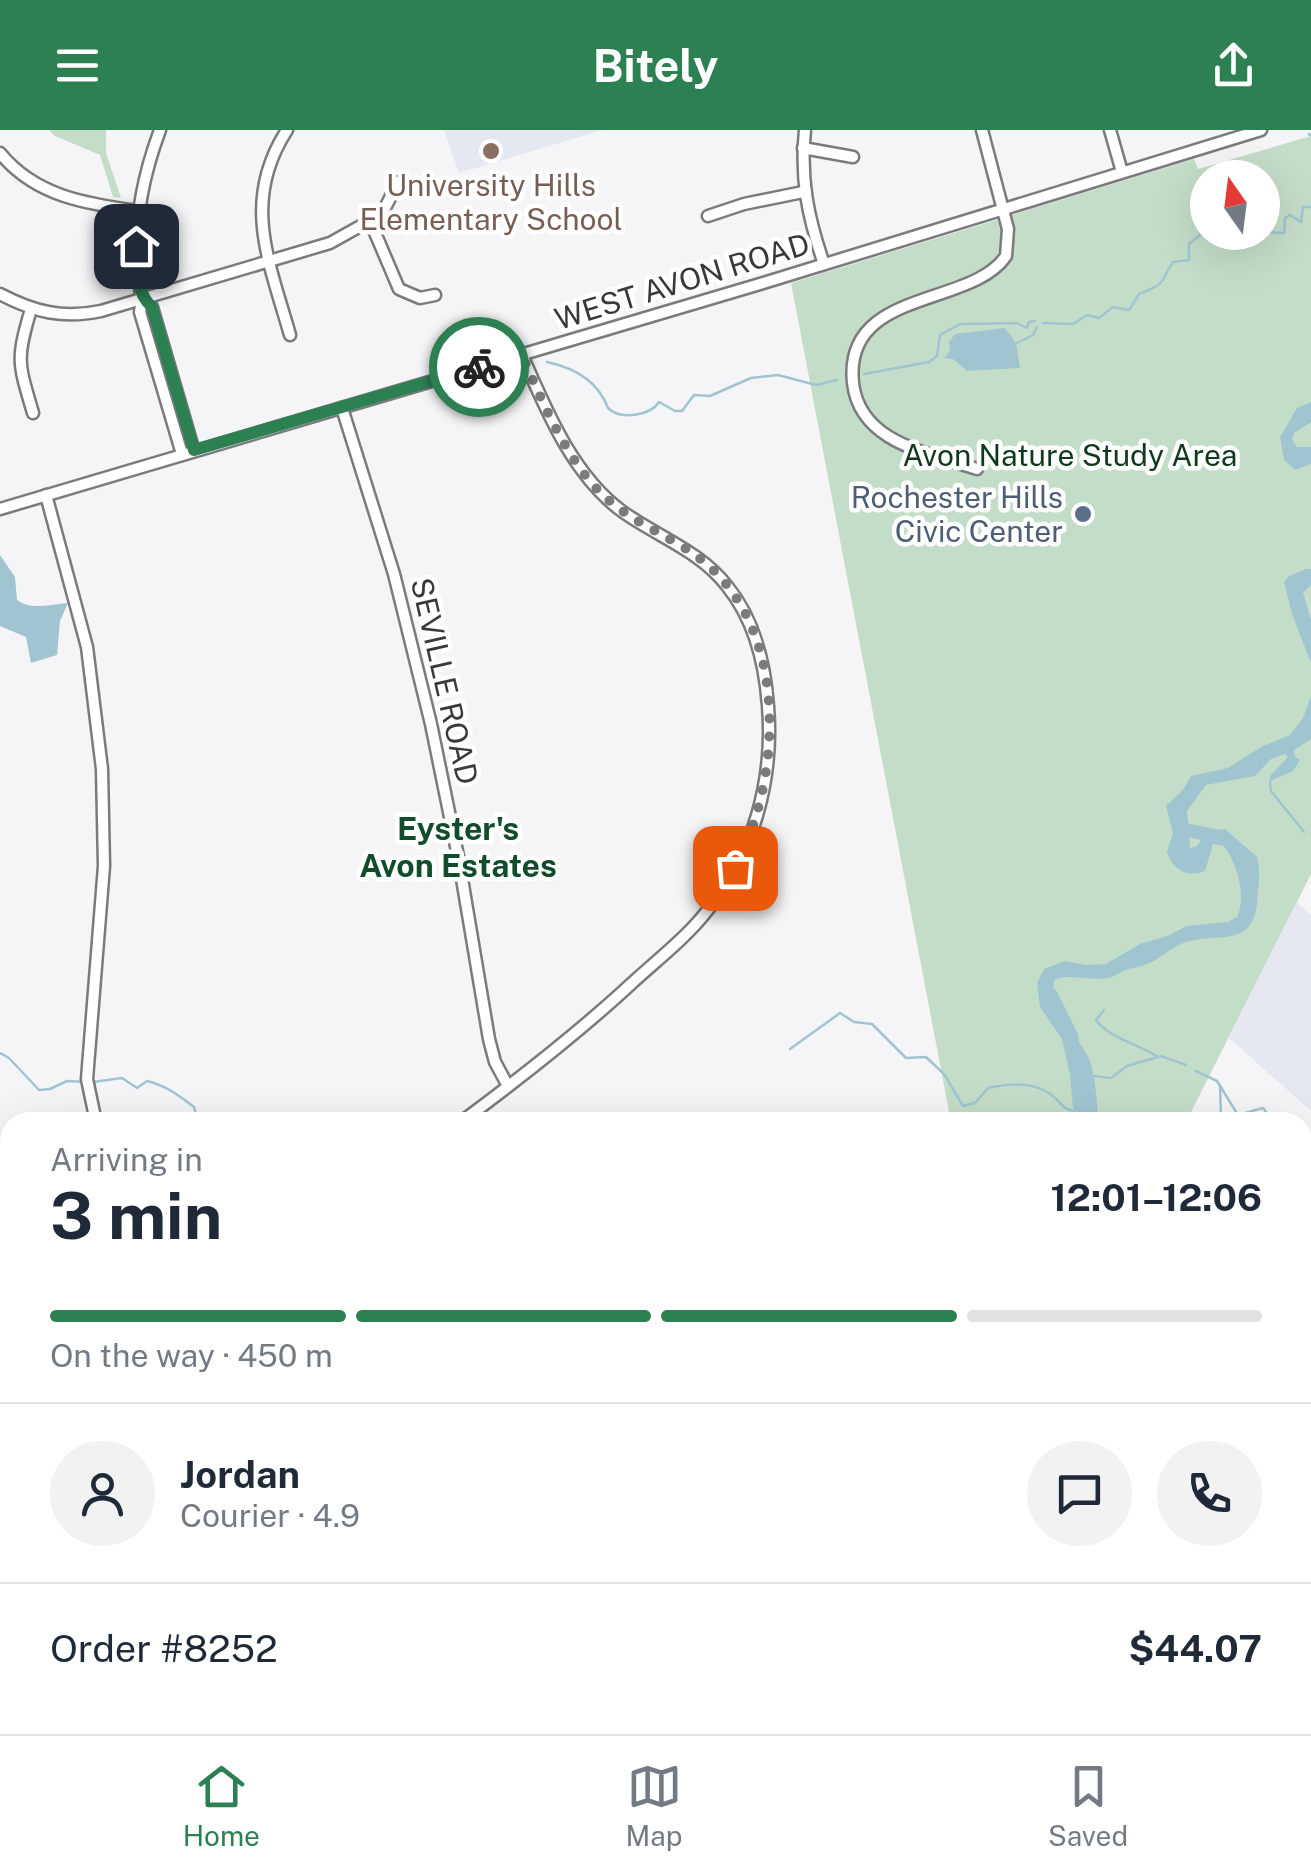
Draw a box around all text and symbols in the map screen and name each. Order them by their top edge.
icon: menu [50,38,105,93]
icon: share [1206,38,1261,93]
text: Bitely [593,39,718,92]
marker: University Hills Elementary School [480,140,502,162]
north arrow [1190,160,1280,250]
map controls [1190,160,1280,250]
place label: University Hills Elementary School [359,167,623,237]
pin [94,204,179,289]
icon: home [109,219,164,274]
street label: WEST AVON ROAD [550,225,814,337]
courier [429,317,529,417]
icon: bike [452,340,507,395]
park label: Avon Nature Study Area [903,437,1237,473]
place label: Rochester Hills Civic Center [851,479,1063,549]
marker: Rochester Hills Civic Center [1072,503,1094,525]
street label: SEVILLE ROAD [404,574,486,788]
district label: Eyster's Avon Estates [359,810,557,884]
pin [693,826,778,911]
icon: bag [708,841,763,896]
text: Arriving in [50,1141,203,1178]
text: 12:01–12:06 [1051,1175,1262,1220]
text: 3 min [50,1177,222,1254]
text: On the way · 450 m [50,1337,333,1374]
button: person [50,1441,155,1546]
button: chat [1027,1441,1132,1546]
button: phone [1157,1441,1262,1546]
text: Jordan [180,1452,300,1497]
text: Courier · 4.9 [180,1497,360,1534]
text: Order #8252 [50,1626,278,1671]
text: $44.07 [1128,1626,1262,1671]
tab: Home [183,1759,260,1852]
tab: Map [626,1759,682,1852]
tab: Saved [1048,1759,1128,1852]

